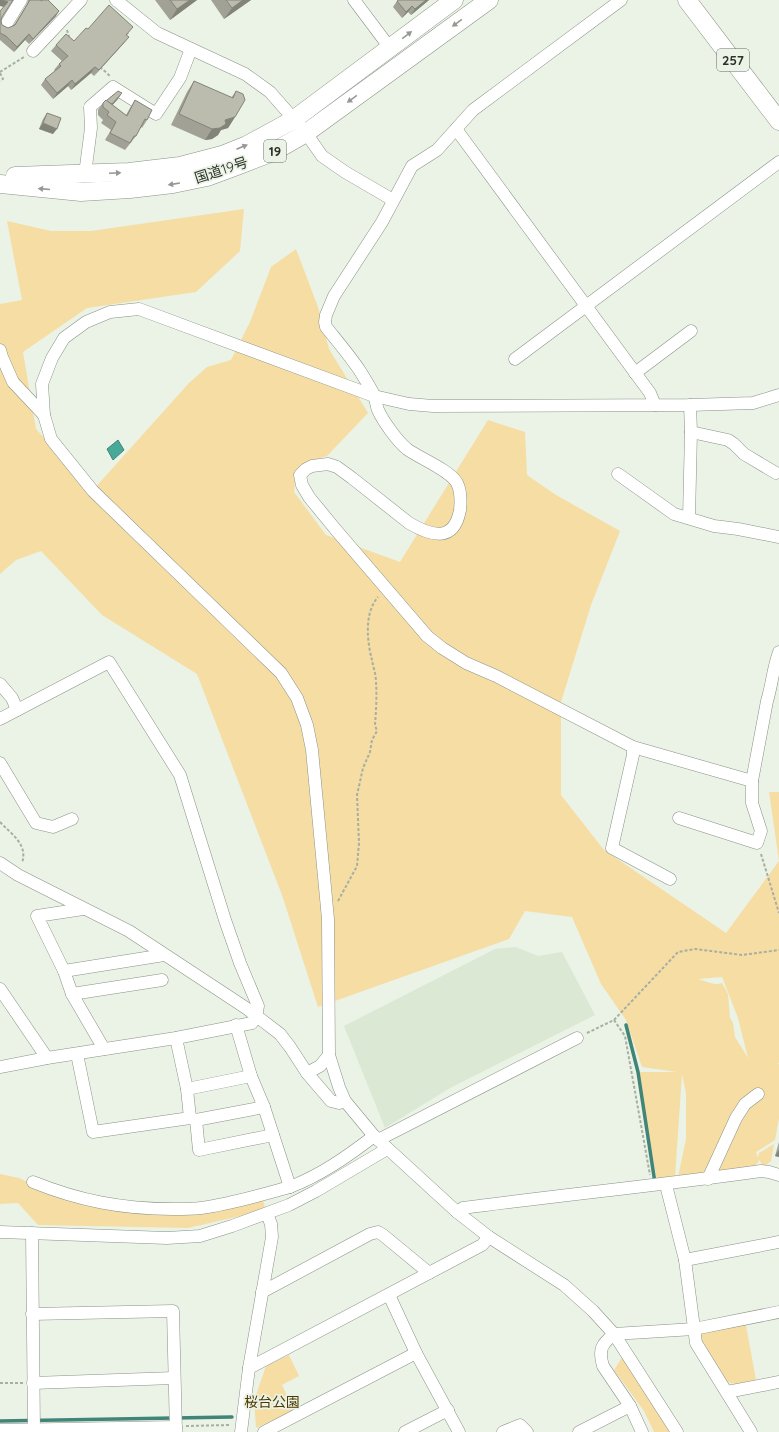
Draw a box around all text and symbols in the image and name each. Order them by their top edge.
one-way arrow [452,19,463,27]
one-way arrow [402,31,412,39]
road number: 257 [717,49,749,71]
one-way arrow [347,95,358,103]
road number: 19 [264,140,286,162]
one-way arrow [236,143,248,149]
street label: 国道19号 [192,153,250,187]
one-way arrow [109,170,122,176]
one-way arrow [167,181,180,187]
one-way arrow [38,185,50,192]
park label: 桜台公園 [244,1393,300,1411]

